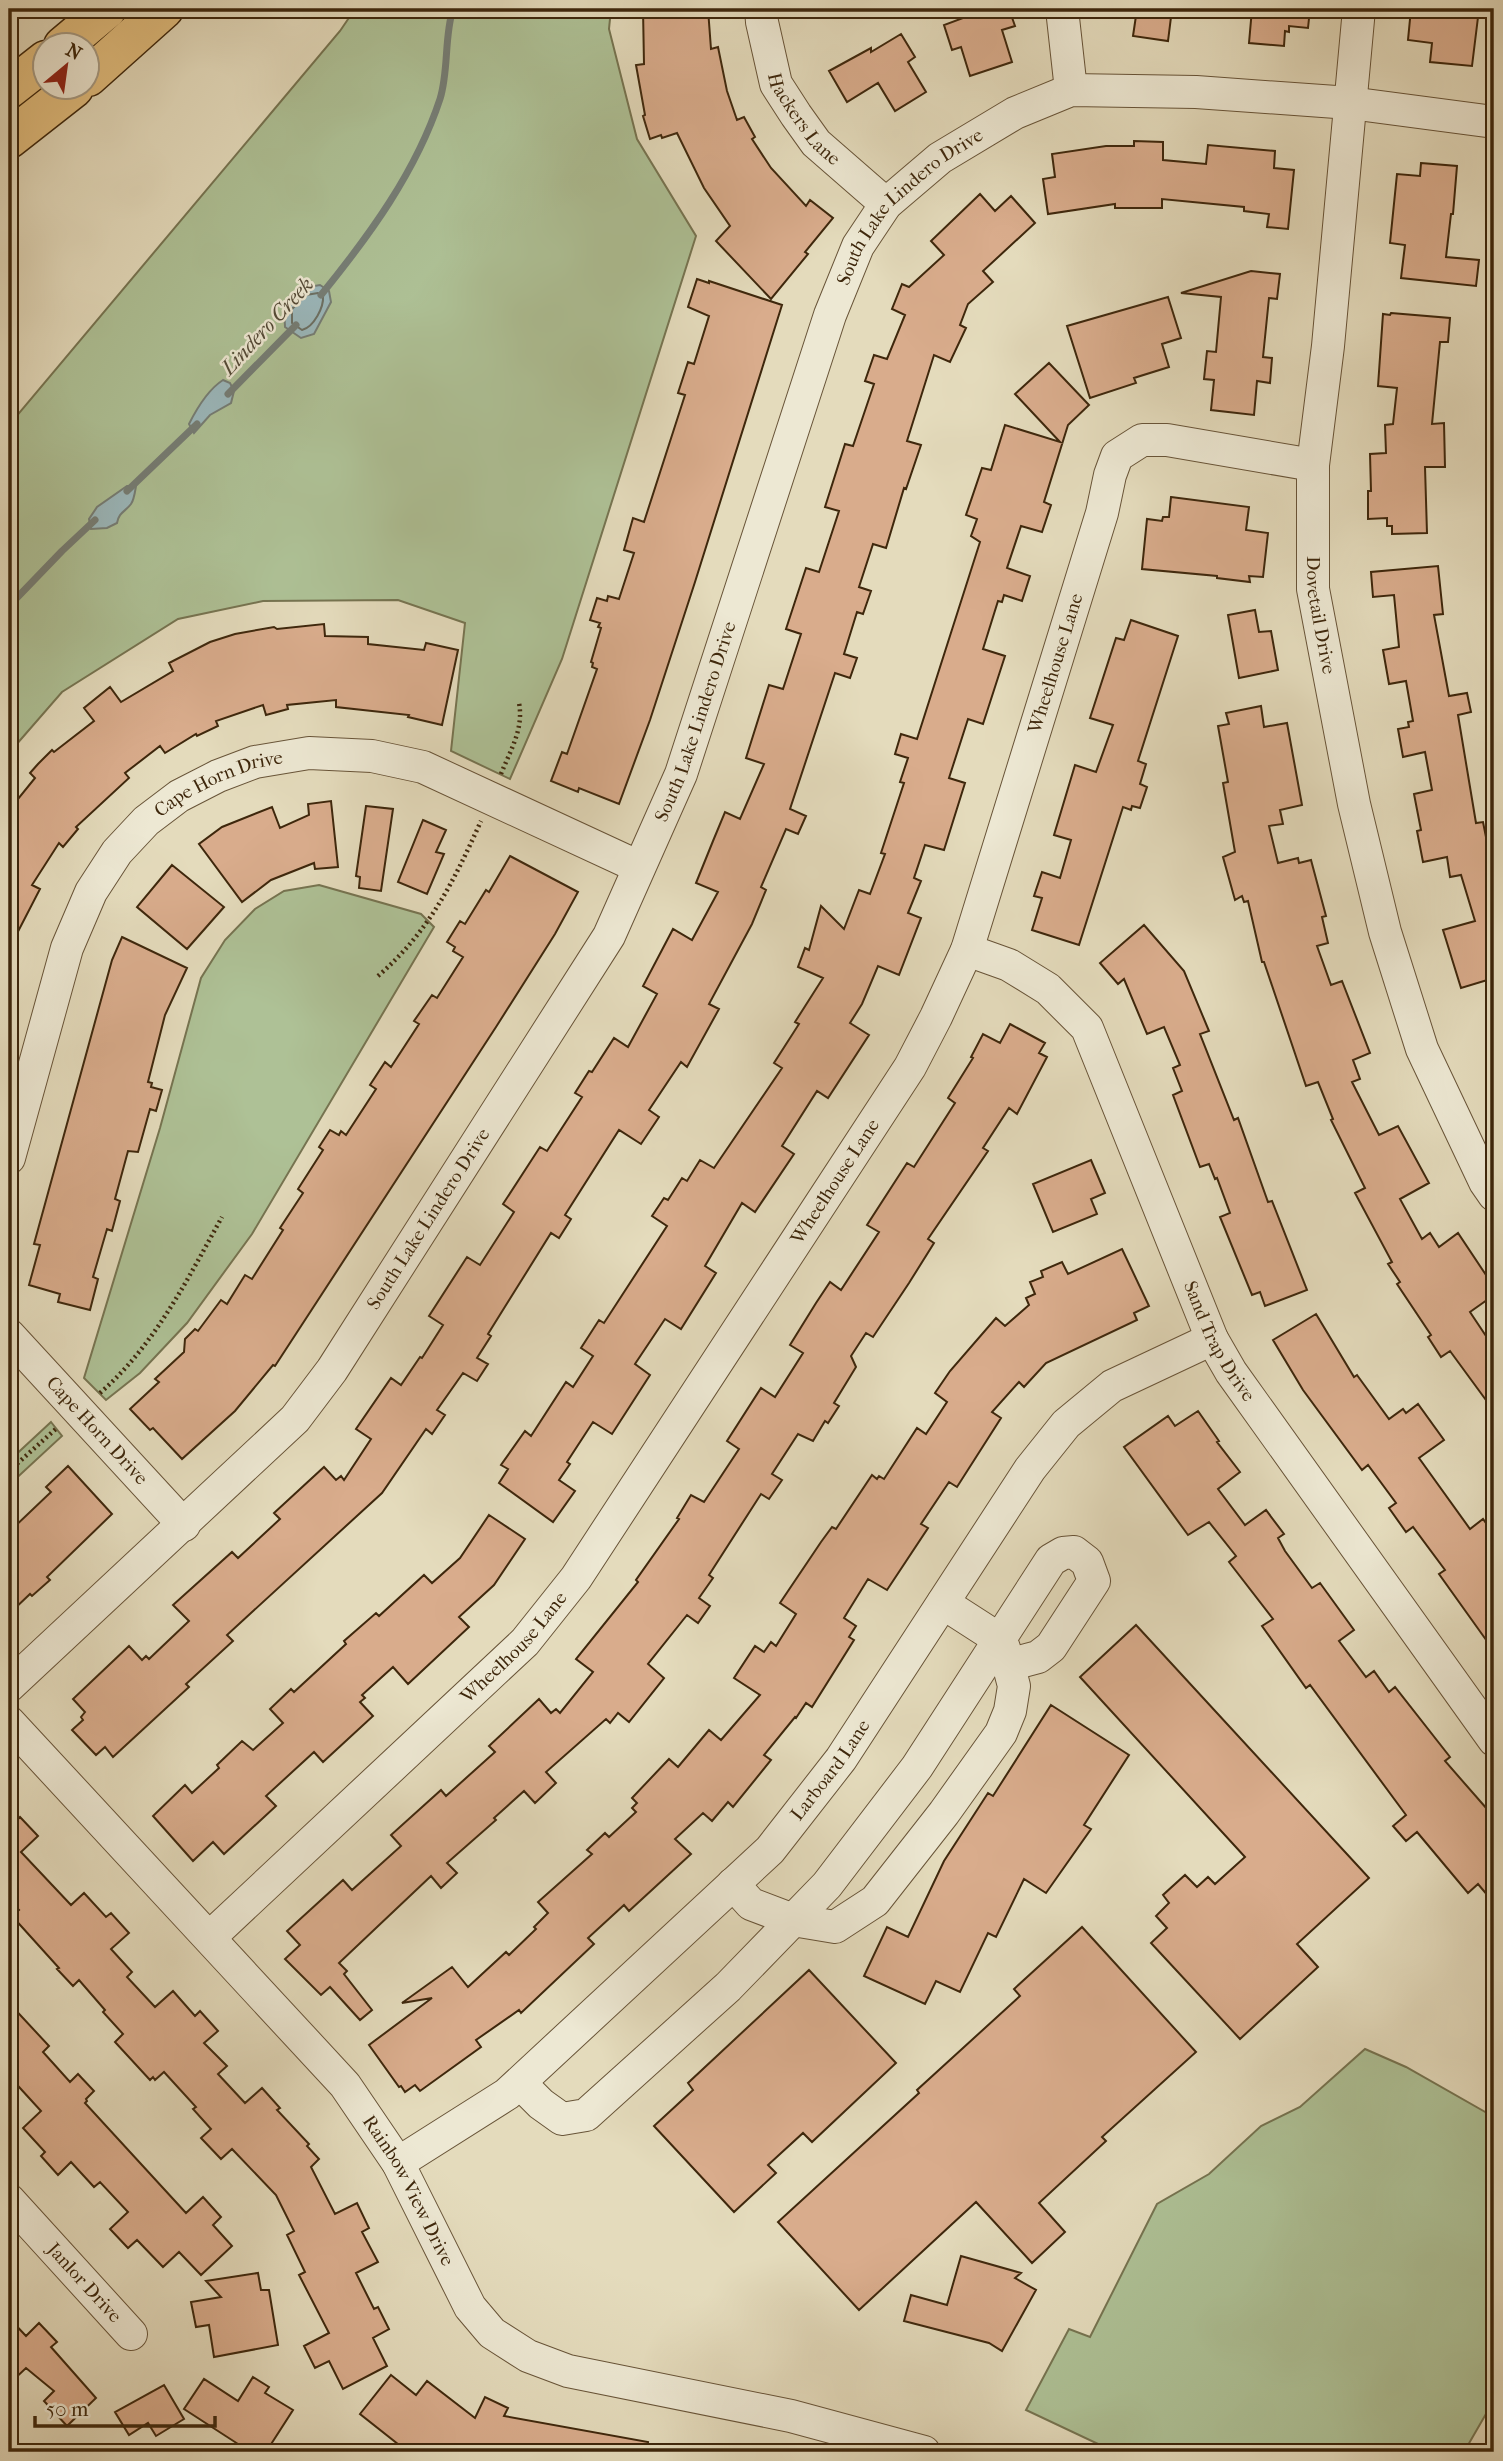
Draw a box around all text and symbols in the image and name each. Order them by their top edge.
north arrow [32,32,102,102]
text: N [62,39,86,65]
street label: Hackers Lane [763,71,845,170]
street label: South Lake Lindero Drive [832,124,987,288]
water label: Lindero Creek [214,272,318,381]
street label: Dovetail Drive [1302,556,1340,676]
street label: Wheelhouse Lane [1023,591,1087,737]
street label: South Lake Lindero Drive [650,619,741,825]
street label: Cape Horn Drive [150,747,284,822]
street label: Wheelhouse Lane [786,1115,884,1249]
street label: South Lake Lindero Drive [363,1124,494,1314]
street label: Sand Trap Drive [1179,1278,1260,1406]
street label: Cape Horn Drive [42,1372,152,1489]
street label: Wheelhouse Lane [455,1587,572,1708]
street label: Larboard Lane [786,1716,875,1825]
street label: Rainbow View Drive [358,2111,459,2269]
street label: Janlor Drive [41,2237,126,2327]
scale bar [35,2384,215,2428]
text: 50 m [46,2397,89,2421]

